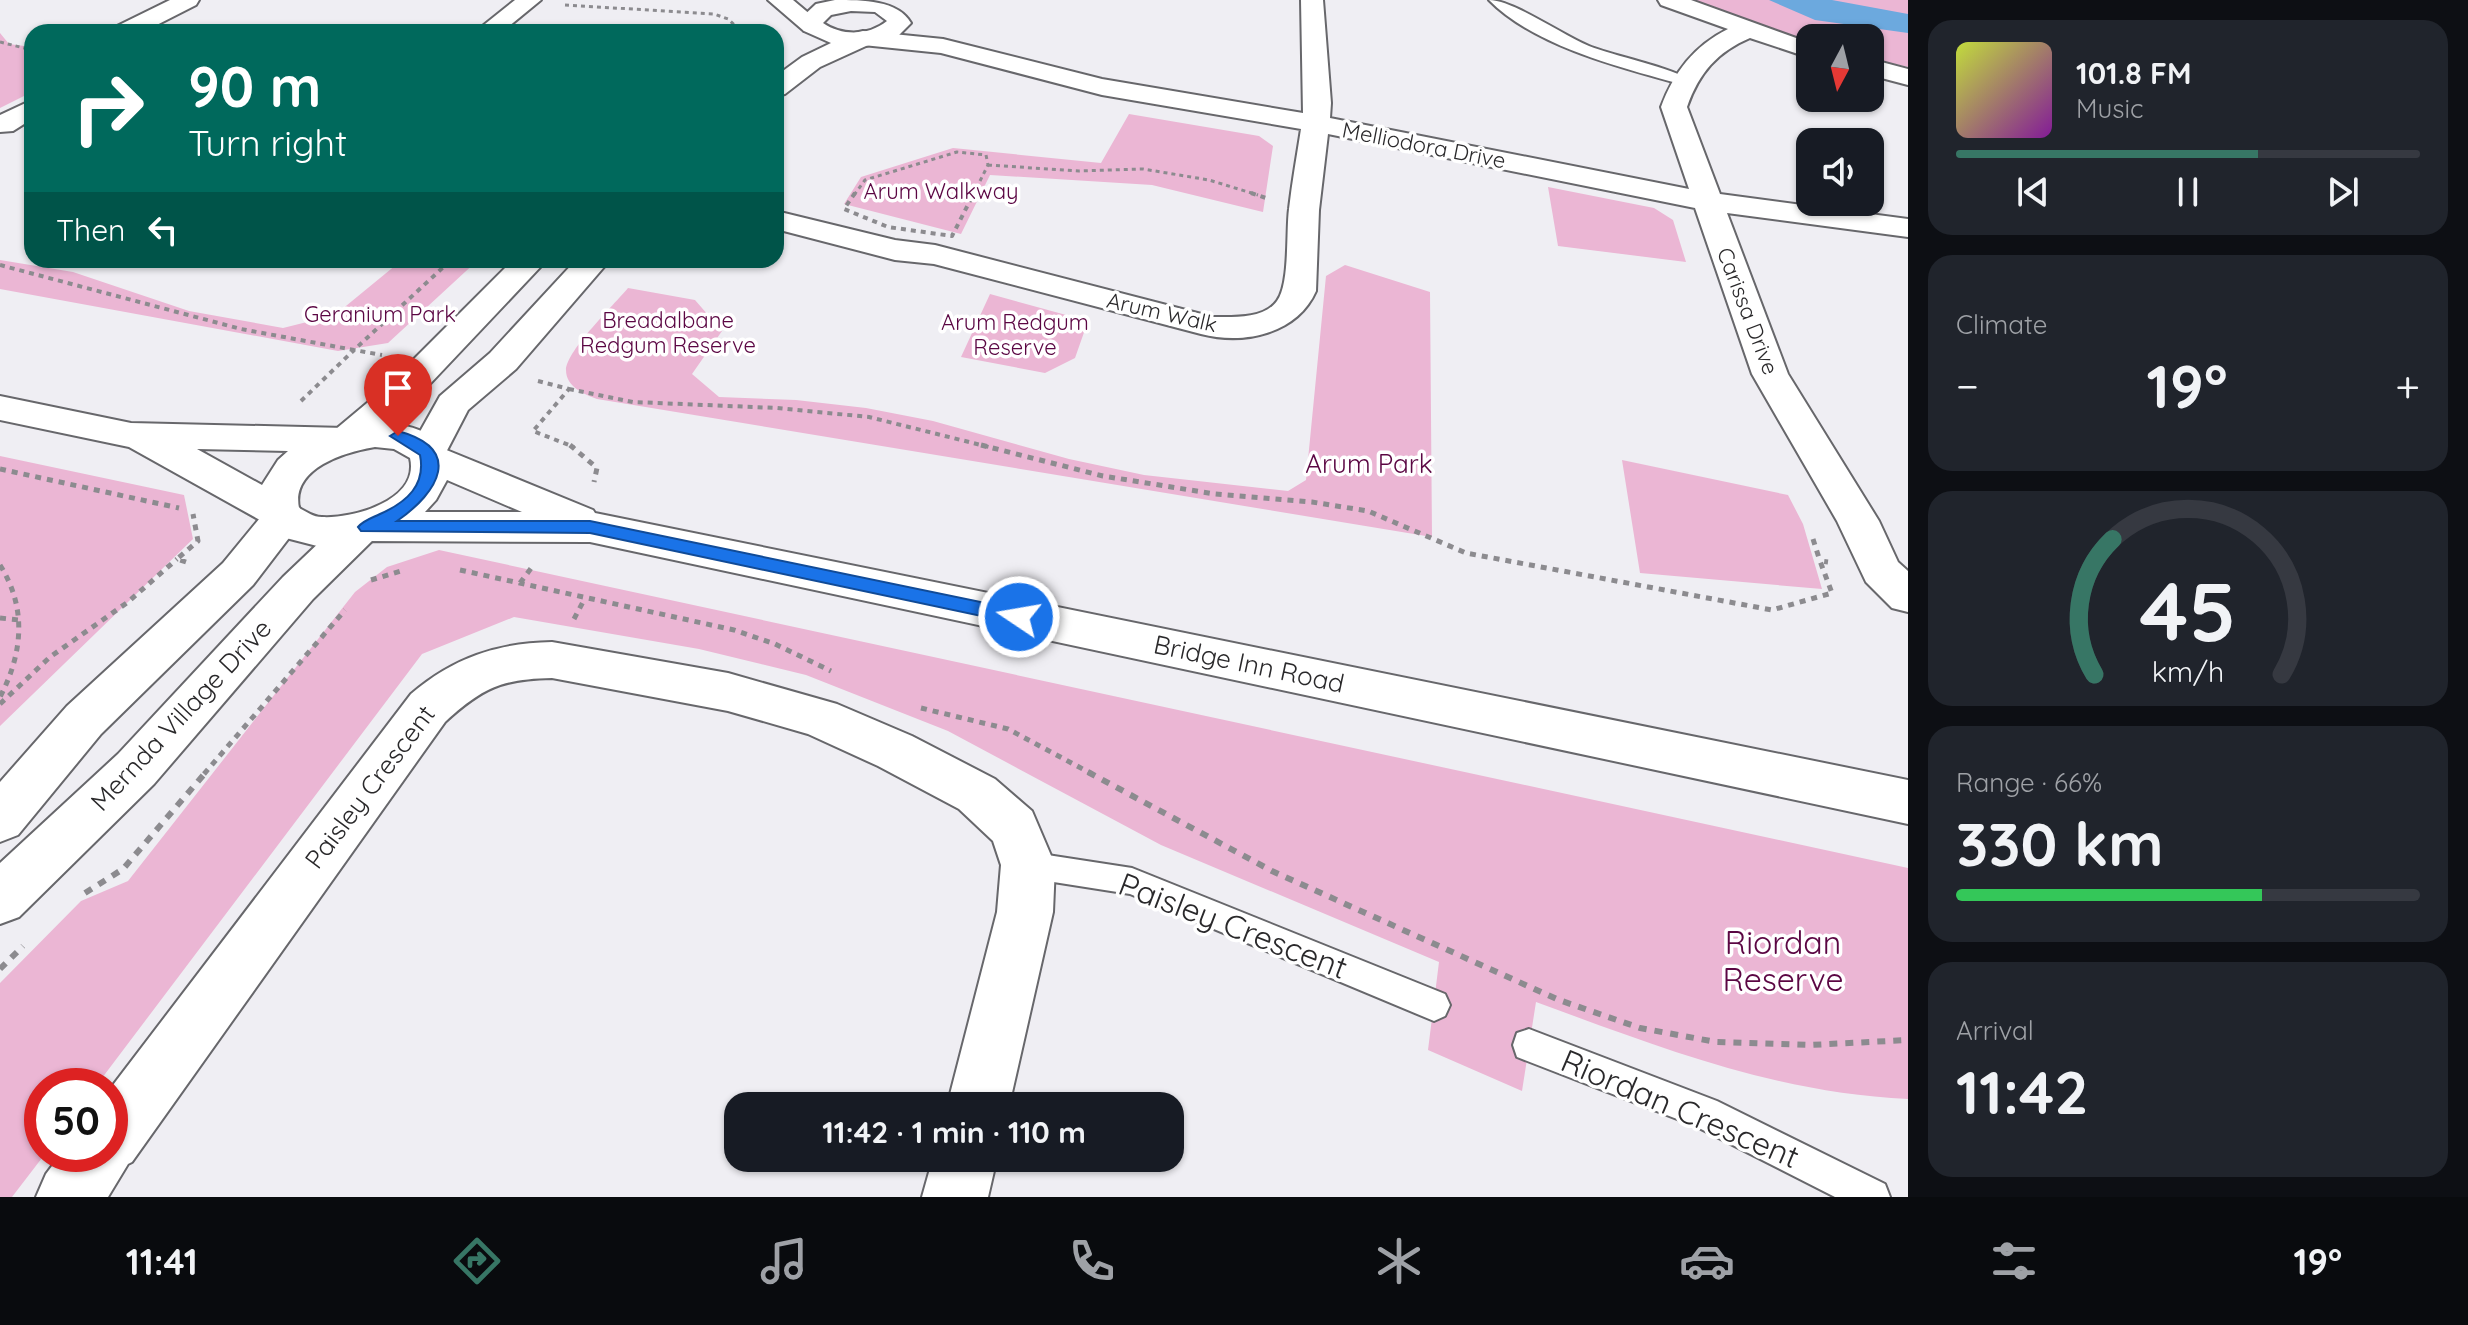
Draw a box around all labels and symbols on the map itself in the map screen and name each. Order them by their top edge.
north arrow [1796,24,1884,112]
street label: Melliodora Drive [1340,115,1508,175]
park label: Arum Walkway [864,177,1018,205]
street label: Carissa Drive [1711,243,1785,379]
street label: Arum Walk [1104,286,1220,338]
park label: Geranium Park [304,300,456,328]
park label: Breadalbane Redgum Reserve [580,306,756,359]
park label: Arum Redgum Reserve [941,308,1089,361]
pin [364,354,432,436]
park label: Arum Park [1305,447,1433,480]
position arrow [977,575,1061,659]
street label: Mernda Village Drive [83,612,278,818]
street label: Bridge Inn Road [1151,627,1347,700]
street label: Paisley Crescent [297,698,442,875]
street label: Paisley Crescent [1113,863,1353,987]
park label: Riordan Reserve [1722,922,1844,999]
street label: Riordan Crescent [1555,1040,1806,1176]
speed limit sign: 50 [24,1068,128,1172]

